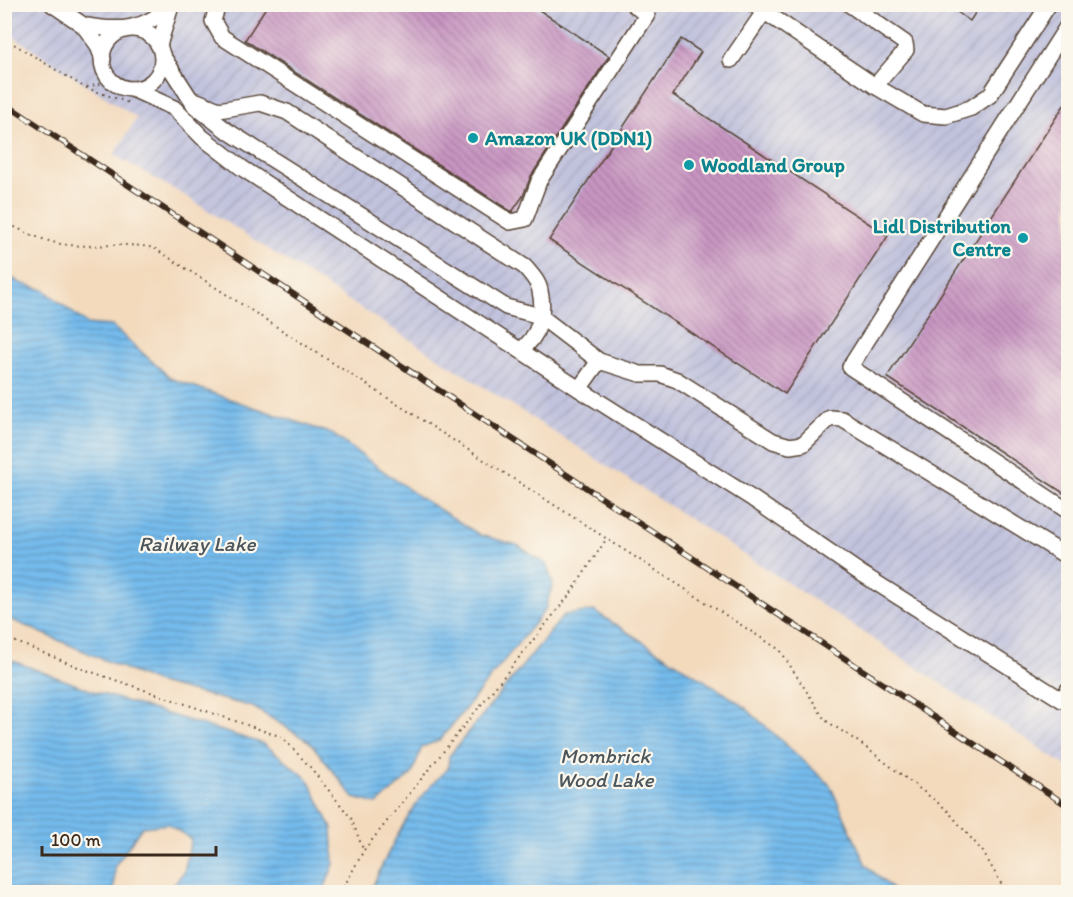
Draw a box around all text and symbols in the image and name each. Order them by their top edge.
place label: Amazon UK (DDN1) [484,126,652,151]
marker: Amazon UK (DDN1) [466,131,480,145]
place label: Woodland Group [701,153,845,178]
marker: Woodland Group [682,158,696,172]
place label: Lidl Distribution Centre [873,214,1011,261]
marker: Lidl Distribution Centre [1016,231,1030,245]
water label: Railway Lake [138,531,257,556]
water label: Mombrick Wood Lake [556,743,655,792]
scale bar [42,819,216,857]
text: 100 m [51,829,101,851]

